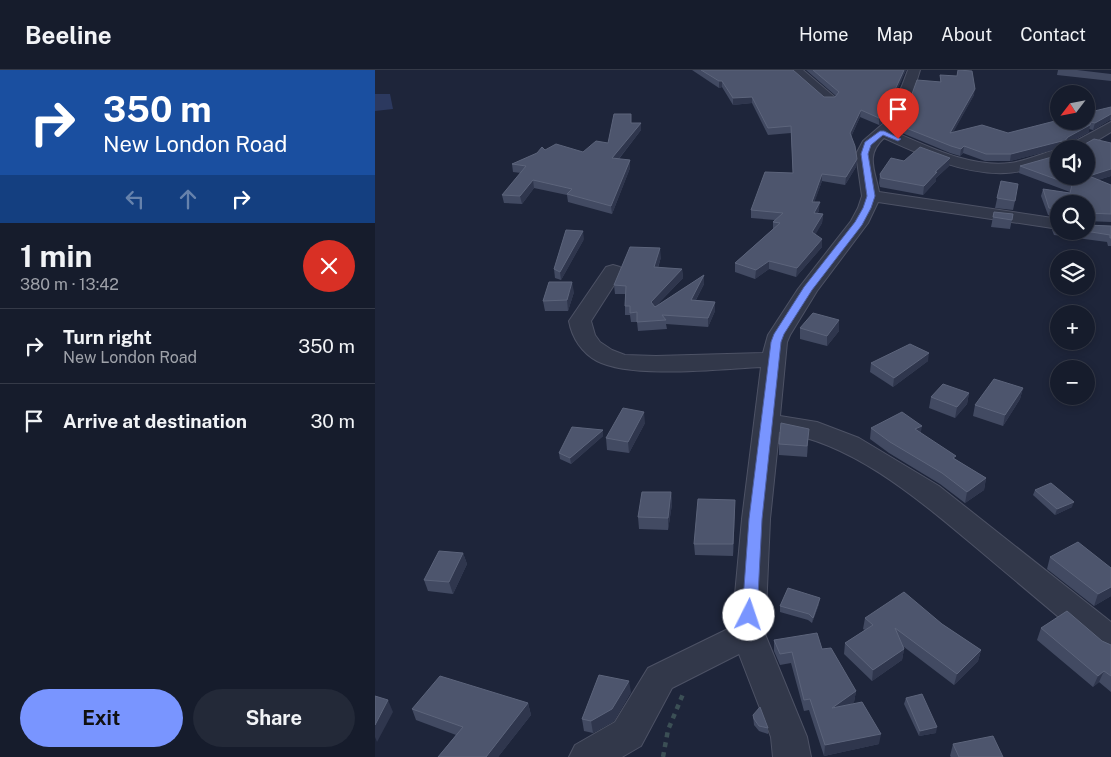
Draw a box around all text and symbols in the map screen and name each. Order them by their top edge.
text: Beeline [25,21,112,49]
text: Home [799,24,849,45]
text: Map [877,24,913,45]
text: About [941,24,992,45]
text: Contact [1020,24,1086,45]
north arrow [1050,85,1095,130]
map controls [1050,85,1095,405]
pin [877,88,919,139]
text: 350 m [103,89,212,130]
icon: right [20,90,85,155]
icon: arrive [884,95,912,123]
text: New London Road [103,131,287,157]
button: sound [1050,140,1095,185]
icon: left [121,185,149,213]
icon: ahead [174,185,202,213]
icon: right [227,185,255,213]
button: search [1050,195,1095,240]
text: 1 min [20,238,92,274]
button: close [303,240,355,292]
button: layers [1050,250,1095,295]
text: 380 m · 13:42 [20,275,119,294]
button: + [1050,305,1095,350]
text: Turn right [63,326,152,348]
icon: right [20,332,48,360]
text: 350 m [298,335,355,357]
text: New London Road [63,348,197,367]
button: − [1050,360,1095,405]
icon: arrive [20,407,48,435]
text: Arrive at destination [63,410,247,432]
text: 30 m [310,410,355,432]
position arrow [722,588,774,640]
button: Exit [20,689,183,747]
button: Share [193,689,355,747]

